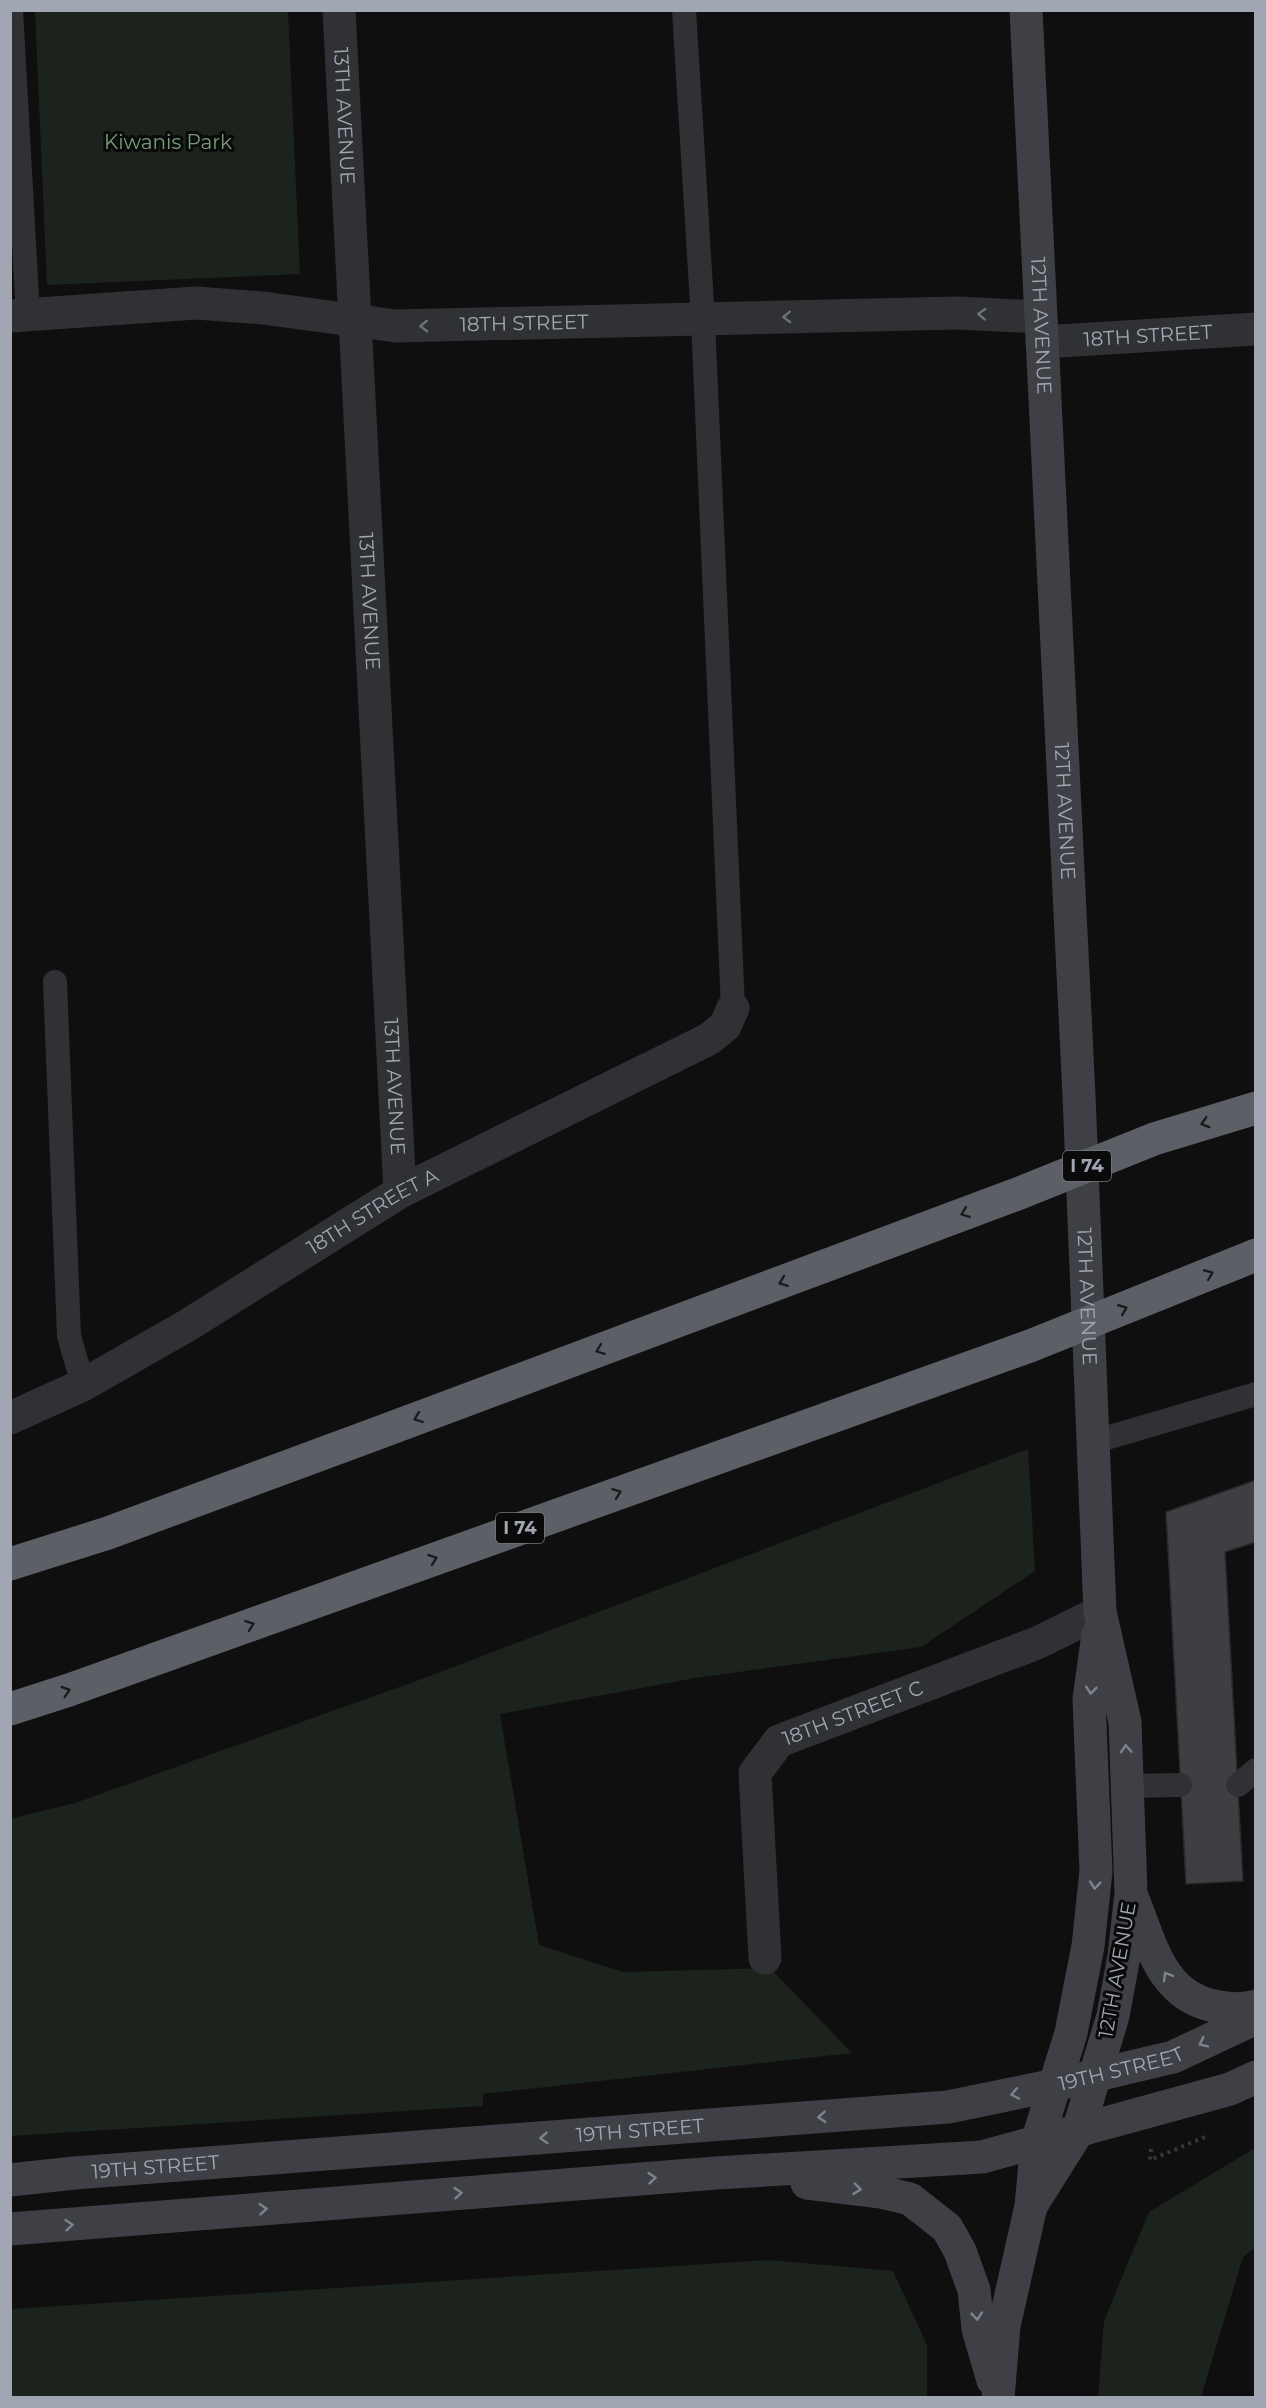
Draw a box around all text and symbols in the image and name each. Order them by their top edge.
street label: 13TH AVENUE [329,47,360,185]
park label: Kiwanis Park [104,130,232,154]
street label: 12TH AVENUE [1026,256,1057,395]
one-way arrow [978,307,987,320]
street label: 18TH STREET [459,310,589,337]
one-way arrow [783,311,792,324]
one-way arrow [420,319,429,332]
street label: 18TH STREET [1083,320,1213,351]
street label: 13TH AVENUE [354,532,385,671]
street label: 12TH AVENUE [1050,742,1080,880]
street label: 13TH AVENUE [379,1017,410,1156]
one-way arrow [1200,1116,1211,1129]
road number: I 74 [1063,1151,1111,1181]
street label: 18TH STREET A [302,1163,443,1259]
one-way arrow [961,1206,972,1218]
street label: 12TH AVENUE [1072,1227,1102,1366]
one-way arrow [1203,1269,1214,1281]
one-way arrow [778,1274,789,1287]
one-way arrow [1117,1304,1128,1316]
one-way arrow [595,1343,606,1355]
one-way arrow [413,1411,423,1424]
one-way arrow [611,1488,622,1501]
road number: I 74 [496,1513,544,1543]
one-way arrow [427,1554,438,1566]
one-way arrow [244,1619,255,1632]
street label: 18TH STREET C [779,1675,926,1751]
one-way arrow [60,1686,71,1698]
one-way arrow [1085,1686,1097,1695]
one-way arrow [1120,1745,1133,1754]
one-way arrow [1089,1881,1102,1890]
street label: 12TH AVENUE [1093,1900,1141,2040]
one-way arrow [1163,1972,1174,1982]
one-way arrow [1198,2035,1209,2047]
street label: 19TH STREET [1056,2041,1188,2096]
one-way arrow [1010,2086,1020,2099]
one-way arrow [817,2110,826,2123]
street label: 19TH STREET [575,2113,705,2147]
one-way arrow [539,2131,548,2144]
street label: 19TH STREET [90,2150,221,2184]
one-way arrow [647,2172,656,2185]
one-way arrow [853,2182,862,2195]
one-way arrow [453,2187,462,2200]
one-way arrow [259,2203,268,2216]
one-way arrow [64,2218,73,2231]
one-way arrow [970,2312,983,2321]

